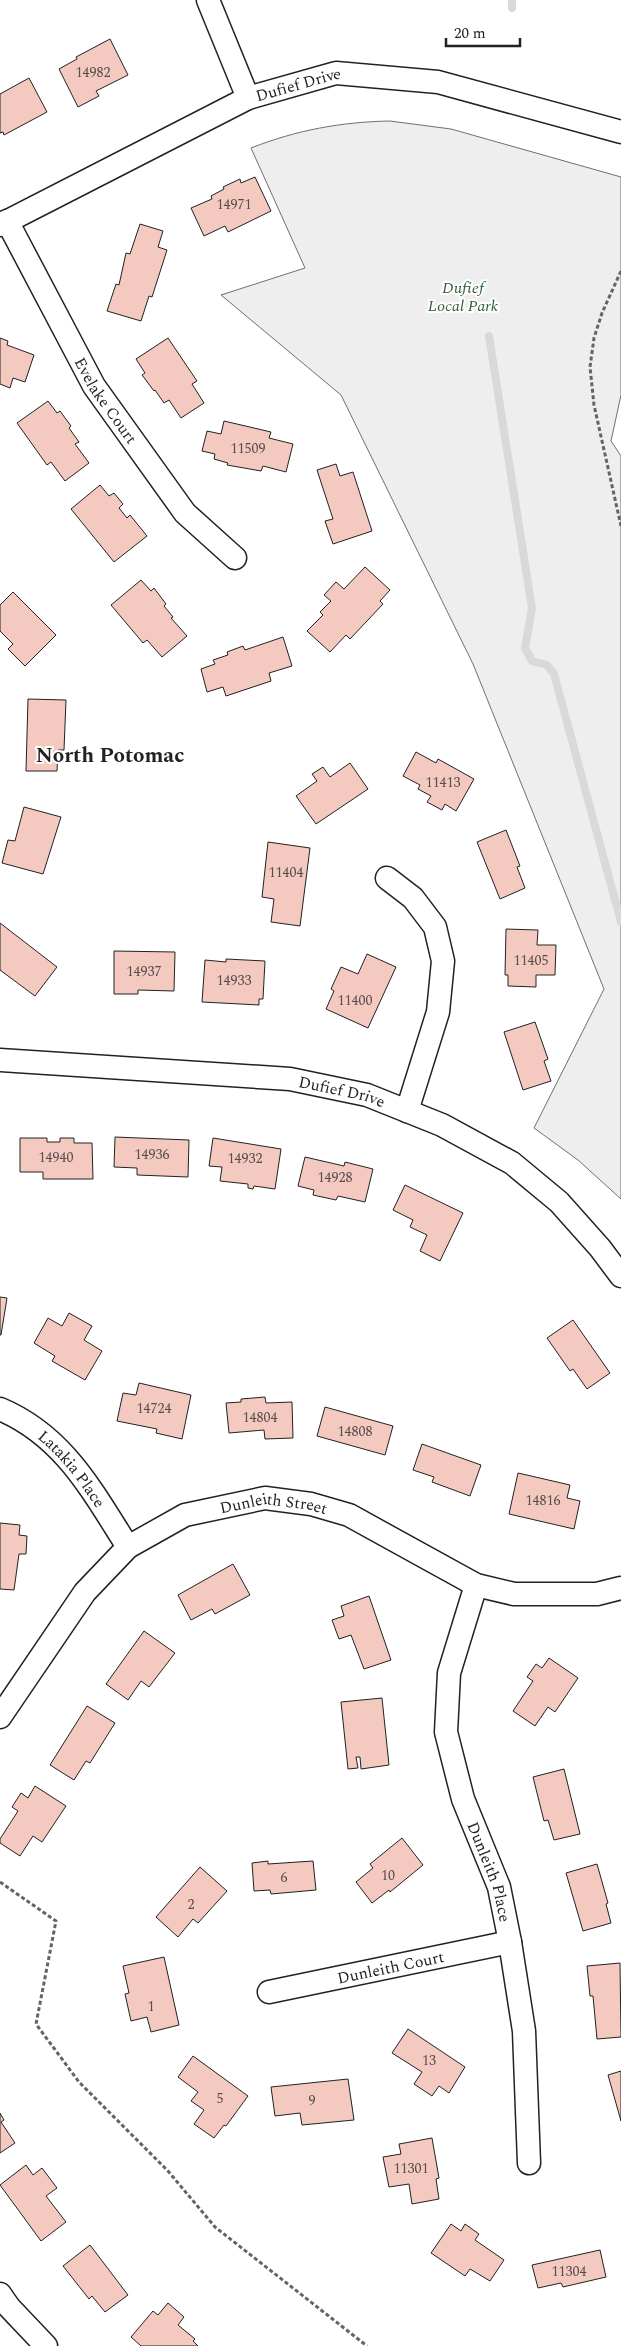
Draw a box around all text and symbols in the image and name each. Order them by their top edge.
scale bar [446,15,520,47]
text: 20 m [454,22,486,45]
house number: 14982 [76,62,111,83]
street label: Dufief Drive [253,62,342,108]
house number: 14971 [217,194,252,215]
park label: Dufief Local Park [428,276,499,318]
street label: Evelake Court [68,353,143,449]
house number: 11509 [231,438,266,459]
district label: North Potomac [36,740,184,772]
house number: 11413 [426,772,461,793]
house number: 11404 [269,862,304,883]
house number: 11405 [514,950,549,971]
house number: 14937 [127,961,162,982]
house number: 14933 [217,970,252,991]
house number: 11400 [338,990,373,1011]
street label: Dufief Drive [296,1070,389,1114]
house number: 14936 [135,1144,170,1165]
house number: 14940 [39,1147,74,1168]
house number: 14932 [228,1148,263,1169]
house number: 14928 [318,1167,353,1188]
house number: 14724 [137,1398,172,1419]
house number: 14804 [243,1407,278,1428]
house number: 14808 [338,1421,373,1442]
street label: Latakia Place [32,1425,111,1513]
street label: Dunleith Street [218,1487,330,1521]
house number: 14816 [526,1490,561,1511]
street label: Dunleith Place [460,1818,517,1924]
house number: 10 [381,1865,395,1886]
house number: 6 [281,1867,288,1888]
house number: 2 [188,1894,195,1915]
street label: Dunleith Court [335,1945,446,1991]
house number: 1 [148,1996,155,2017]
house number: 13 [422,2050,436,2071]
house number: 5 [217,2088,224,2109]
house number: 9 [309,2090,316,2111]
house number: 11301 [394,2158,429,2179]
house number: 11304 [552,2261,587,2282]

